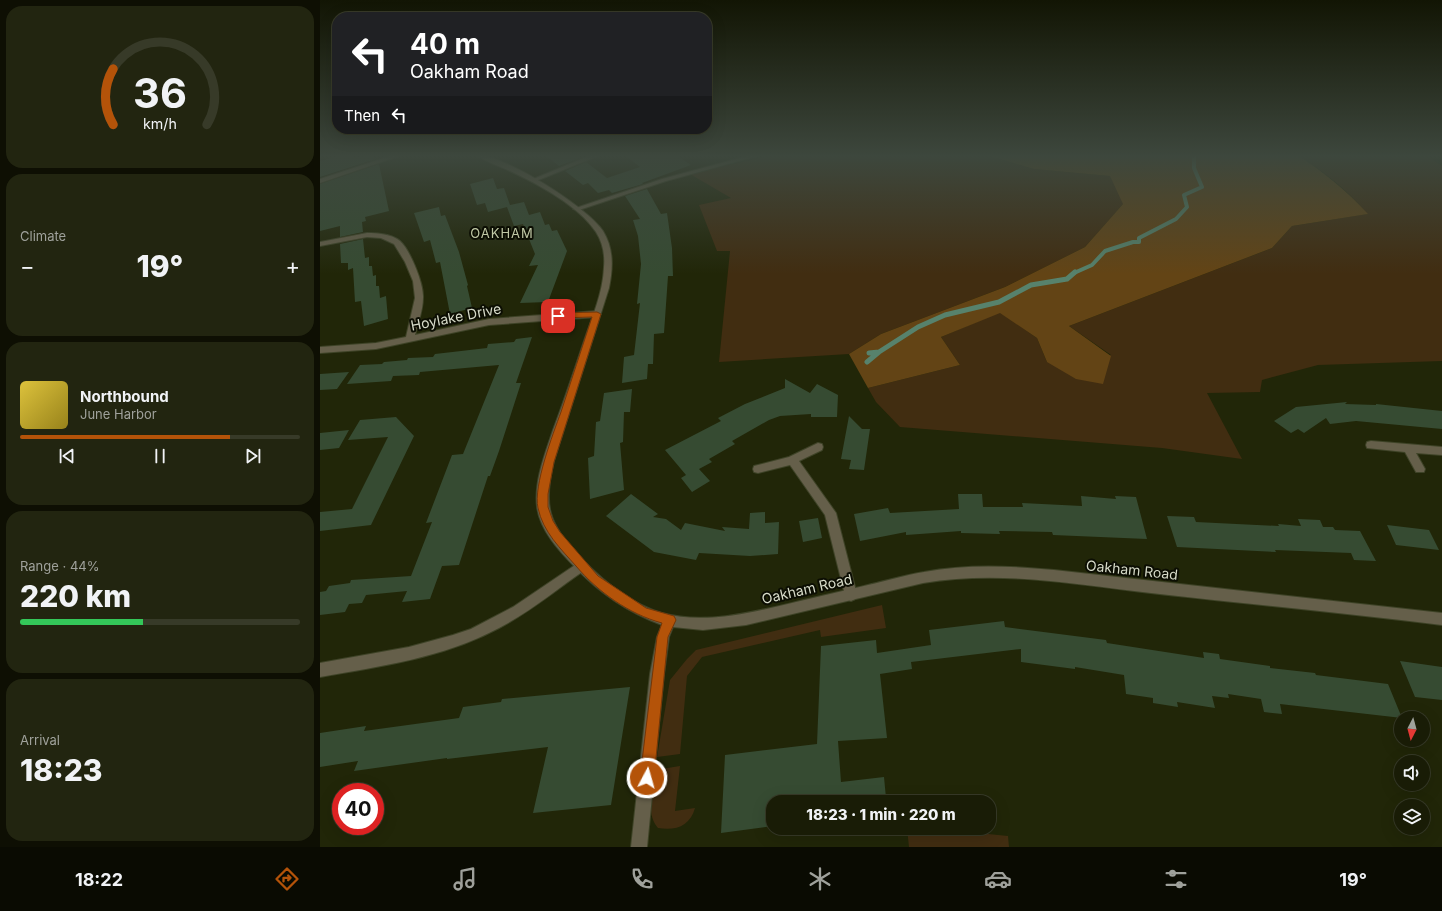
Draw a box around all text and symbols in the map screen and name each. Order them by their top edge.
text: 40 m [410,27,480,61]
icon: left [344,28,396,80]
text: Oakham Road [410,61,529,82]
text: 36 [133,68,187,118]
icon: left [388,104,410,126]
text: Then [344,106,380,125]
text: km/h [143,115,177,132]
district label: OAKHAM [470,225,534,241]
text: Climate [20,228,66,244]
text: 19° [137,248,183,284]
text: − [20,253,35,279]
text: + [285,253,300,279]
street label: Hoylake Drive [409,299,503,334]
pin [541,299,575,333]
icon: arrive [547,305,569,327]
text: Northbound [80,387,169,406]
text: June Harbor [80,406,157,422]
icon: previous [56,445,78,467]
icon: pause [149,445,171,467]
icon: next [242,445,264,467]
street label: Oakham Road [1085,556,1179,583]
text: Range · 44% [20,558,99,574]
street label: Oakham Road [760,570,854,607]
text: 220 km [20,578,131,614]
north arrow [1394,711,1430,747]
map controls [1394,711,1430,835]
text: Arrival [20,732,60,748]
text: 18:23 [20,752,103,788]
button: sound [1394,755,1430,791]
position arrow [626,757,668,799]
speed limit sign: 40 [332,783,384,835]
button: layers [1394,799,1430,835]
text: 18:23 · 1 min · 220 m [806,805,956,824]
icon: directions [273,865,301,893]
icon: music [451,865,479,893]
icon: phone [628,865,656,893]
icon: climate [806,865,834,893]
icon: car [984,865,1012,893]
icon: filters [1162,865,1190,893]
text: 18:22 [75,869,123,890]
text: 19° [1339,869,1367,890]

